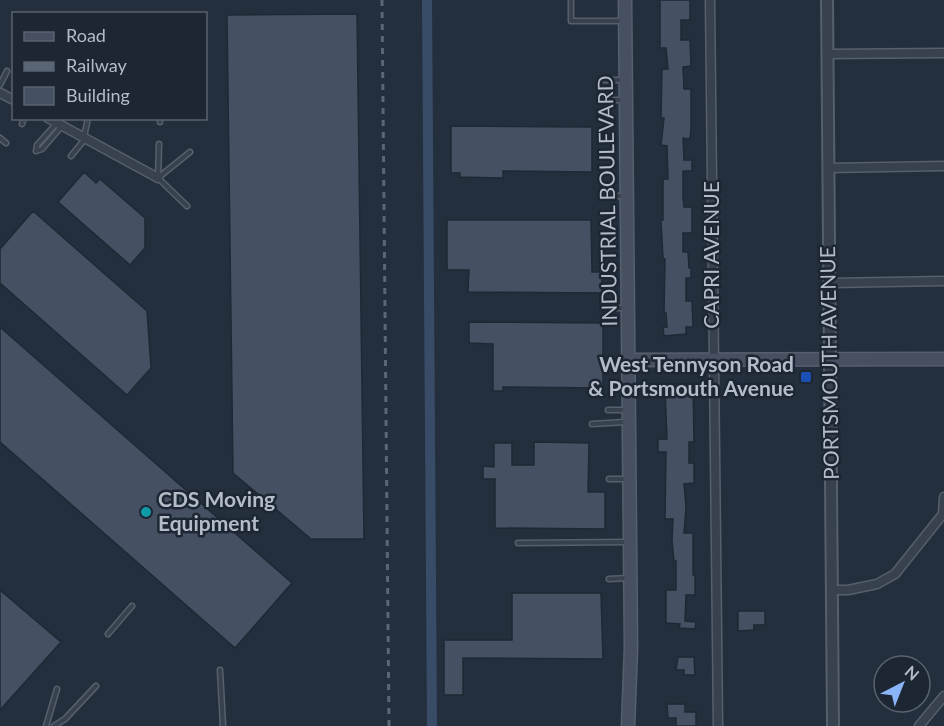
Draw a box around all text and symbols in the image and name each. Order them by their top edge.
legend [12,12,207,120]
text: Road [66,24,106,46]
text: Railway [66,54,127,76]
street label: INDUSTRIAL BOULEVARD [592,75,621,327]
text: Building [66,84,130,106]
street label: CAPRI AVENUE [698,181,723,329]
street label: PORTSMOUTH AVENUE [814,246,843,480]
place label: West Tennyson Road & Portsmouth Avenue [588,351,794,400]
marker: West Tennyson Road & Portsmouth Avenue [799,370,813,384]
place label: CDS Moving Equipment [158,486,275,535]
marker: CDS Moving Equipment [139,505,153,519]
north arrow [872,654,932,714]
text: N [901,661,923,684]

